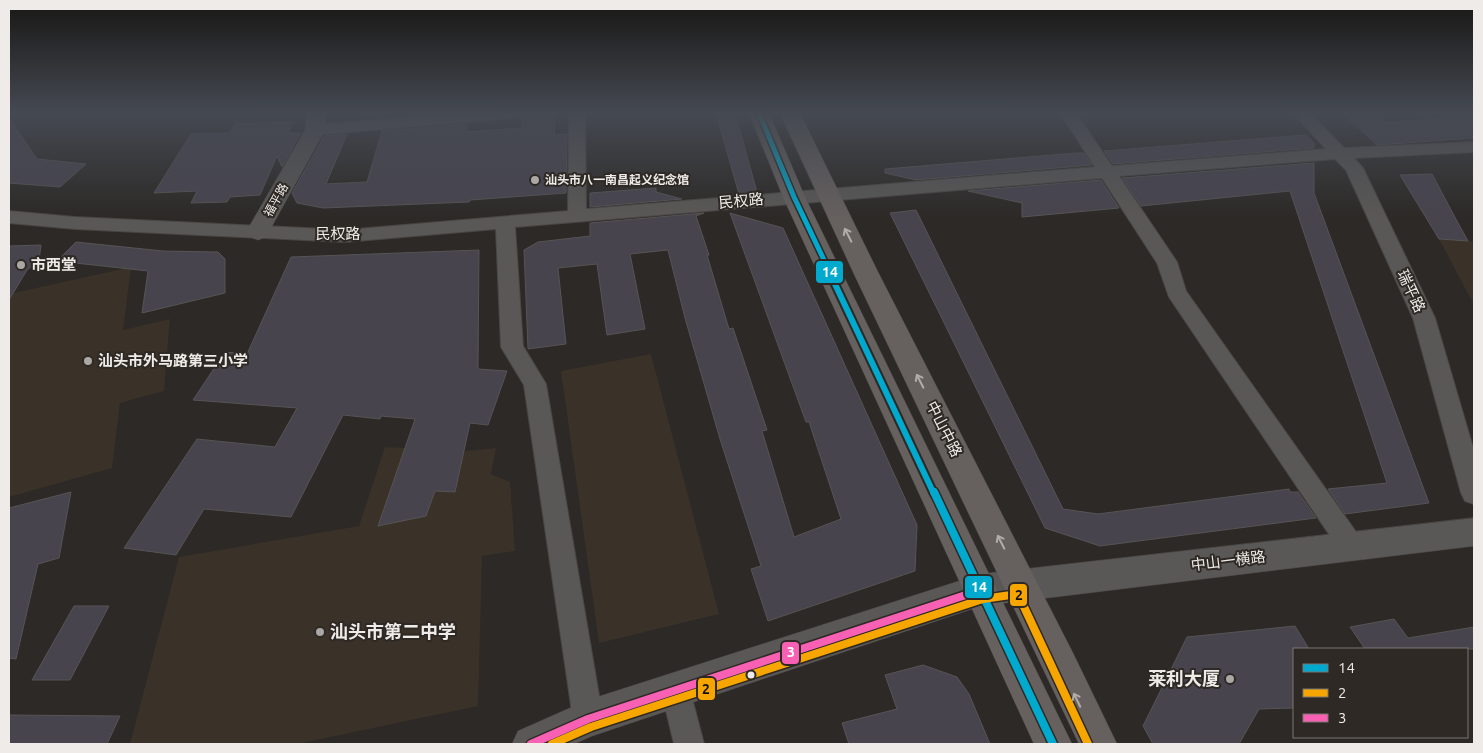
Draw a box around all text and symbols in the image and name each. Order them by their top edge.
place label: 汕头市八一南昌起义纪念馆 [545,173,689,186]
marker: 汕头市八一南昌起义纪念馆 [529,174,541,186]
street label: 福平路 [261,181,290,219]
street label: 民权路 [718,190,764,211]
street label: 民权路 [315,225,361,242]
one-way arrow [843,228,852,243]
place label: 市西堂 [31,256,76,273]
marker: 市西堂 [15,259,27,271]
line badge: 14 [815,260,844,284]
text: 14 [822,264,838,280]
street label: 瑞平路 [1394,267,1429,315]
place label: 汕头市外马路第三小学 [98,352,248,369]
marker: 汕头市外马路第三小学 [82,355,94,367]
one-way arrow [915,373,925,388]
street label: 中山中路 [923,398,966,459]
one-way arrow [996,535,1005,550]
street label: 中山一横路 [1190,547,1266,574]
line badge: 14 [964,575,993,599]
text: 14 [971,579,987,595]
line badge: 2 [1009,583,1028,607]
text: 2 [1015,587,1023,603]
place label: 汕头市第二中学 [330,621,456,641]
marker: 汕头市第二中学 [314,626,326,638]
line badge: 3 [781,641,800,665]
text: 3 [787,644,795,660]
legend [1293,648,1468,738]
text: 14 [1338,659,1355,676]
place label: 莱利大厦 [1148,668,1220,688]
unlabelled marker [746,670,756,680]
marker: 莱利大厦 [1224,673,1236,685]
line badge: 2 [697,677,716,701]
text: 2 [702,681,710,697]
text: 2 [1338,684,1346,701]
one-way arrow [1072,693,1082,708]
text: 3 [1338,709,1346,726]

